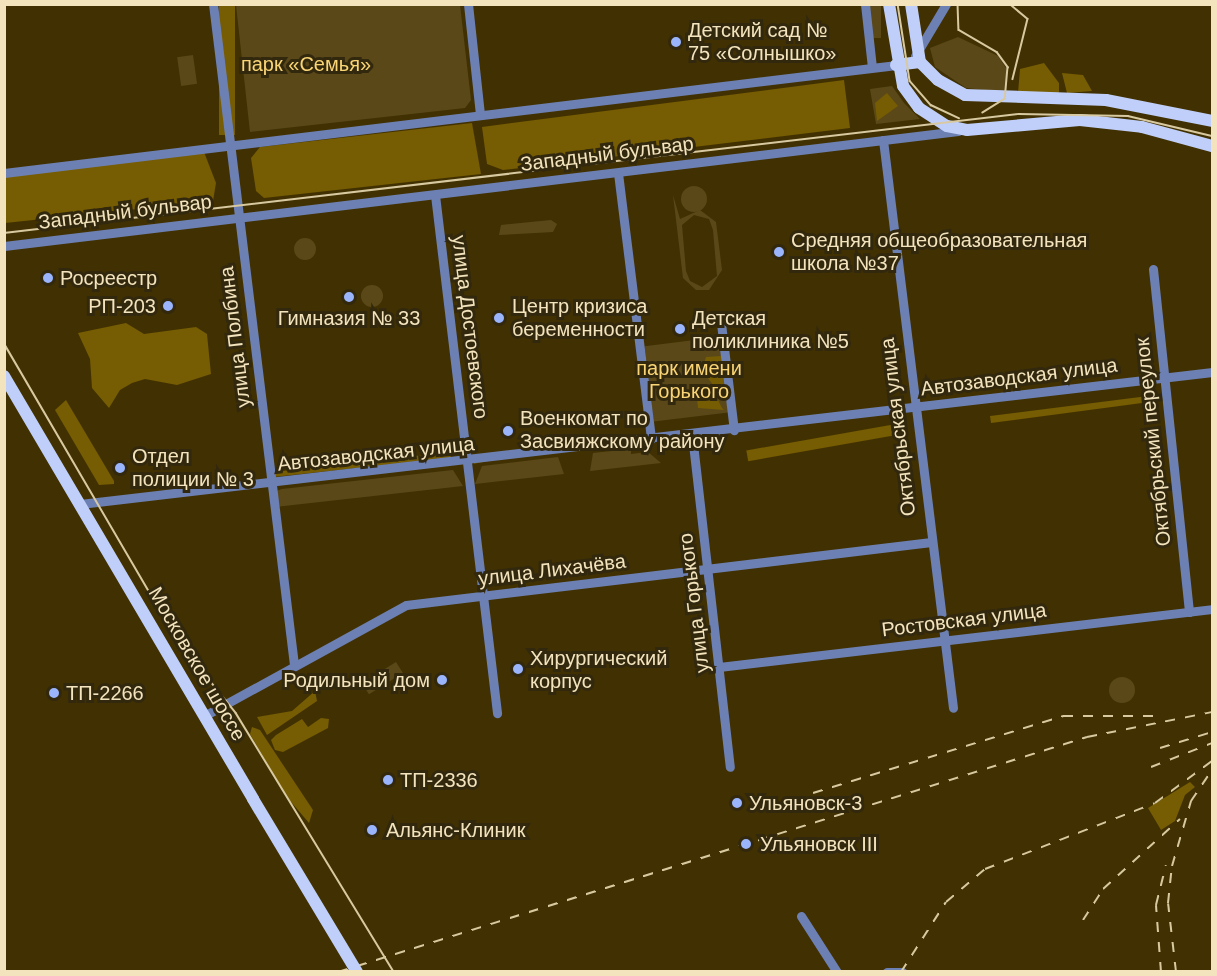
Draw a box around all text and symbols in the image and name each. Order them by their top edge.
place label: Детский сад № 75 «Солнышко» [688,19,836,66]
marker: Детский сад № 75 «Солнышко» [669,35,683,49]
park label: парк «Семья» [241,52,371,76]
street label: Западный бульвар [519,131,695,177]
street label: Западный бульвар [37,189,213,235]
place label: Средняя общеобразовательная школа №37 [791,228,1087,275]
street label: улица Достоевского [447,234,493,420]
marker: Средняя общеобразовательная школа №37 [772,245,786,259]
street label: улица Полбина [214,265,256,409]
place label: Росреестр [60,266,157,290]
marker: Росреестр [41,271,55,285]
marker: Гимназия № 33 [342,290,356,304]
place label: РП-203 [88,294,156,318]
place label: Центр кризиса беременности [512,294,647,341]
marker: РП-203 [161,299,175,313]
place label: Гимназия № 33 [278,306,420,330]
place label: Детская поликлиника №5 [692,306,849,353]
marker: Центр кризиса беременности [490,309,508,327]
marker: Детская поликлиника №5 [673,322,687,336]
street label: Октябрьская улица [875,337,921,517]
street label: Октябрьский переулок [1130,337,1176,547]
street label: Автозаводская улица [919,353,1119,401]
park label: парк имени Горького [636,356,742,403]
place label: Военкомат по Засвияжскому району [520,407,724,454]
marker: Военкомат по Засвияжскому району [501,424,515,438]
street label: Автозаводская улица [276,432,476,476]
place label: Отдел полиции № 3 [132,444,254,491]
marker: Отдел полиции № 3 [113,461,127,475]
street label: улица Горького [674,532,714,674]
street label: улица Лихачёва [477,549,627,591]
street label: Московское шоссе [143,583,251,745]
street label: Ростовская улица [880,598,1048,642]
place label: Хирургический корпус [530,646,667,693]
marker: Хирургический корпус [511,662,525,676]
place label: Родильный дом [283,668,430,692]
marker: Родильный дом [435,673,449,687]
place label: ТП-2266 [66,681,144,705]
marker: ТП-2266 [47,686,61,700]
place label: ТП-2336 [400,768,478,792]
marker: ТП-2336 [381,773,395,787]
place label: Ульяновск-3 [749,791,862,815]
marker: Ульяновск-3 [730,796,744,810]
place label: Альянс-Клиник [386,818,525,842]
marker: Альянс-Клиник [363,821,381,839]
place label: Ульяновск III [760,832,878,856]
marker: Ульяновск III [737,835,755,853]

